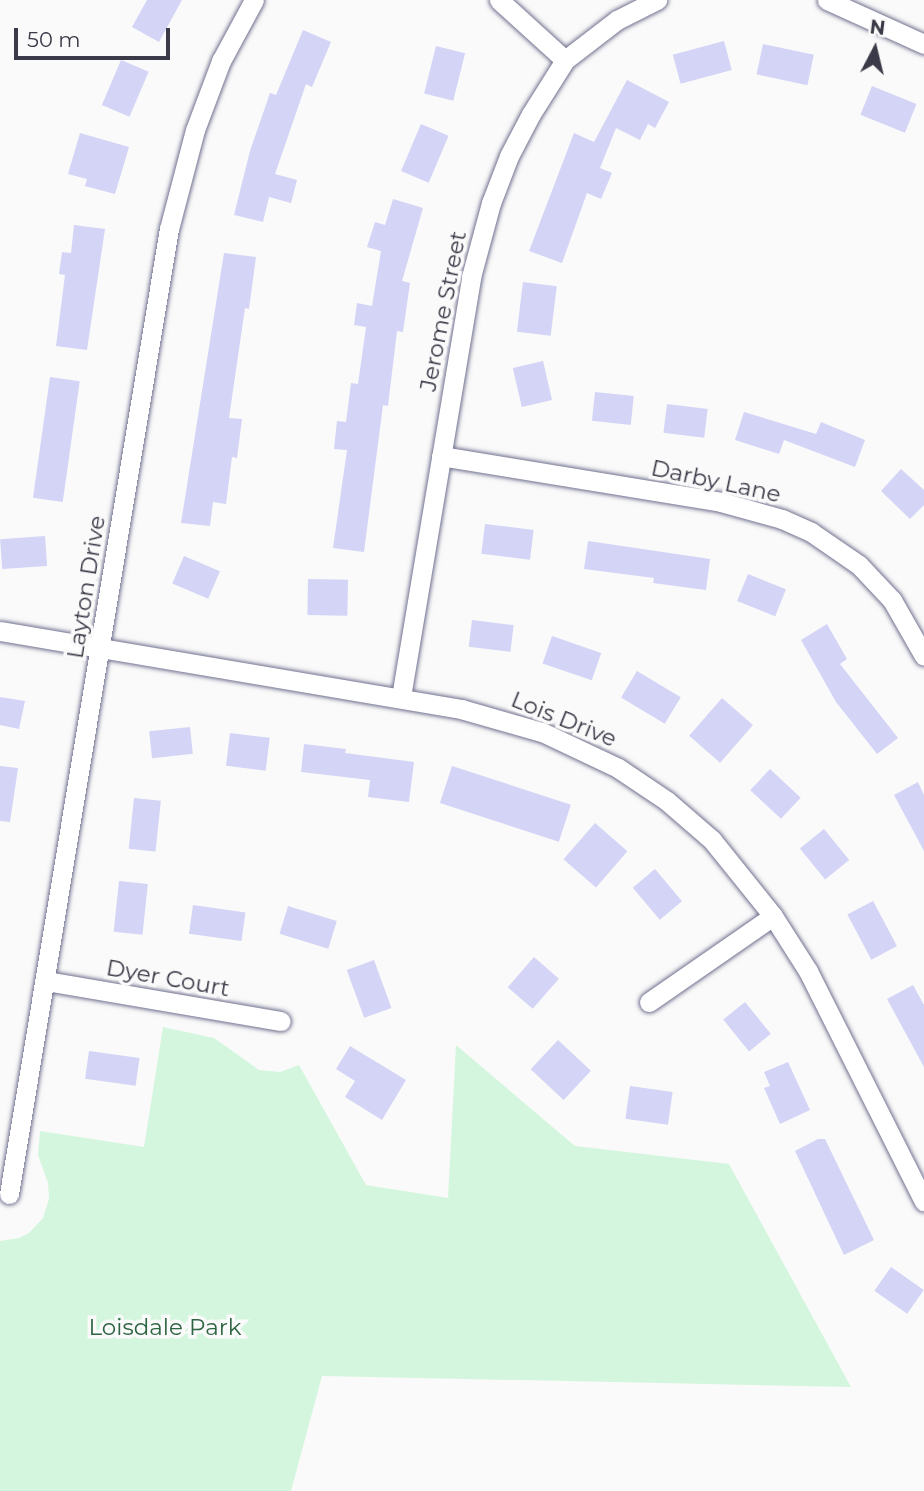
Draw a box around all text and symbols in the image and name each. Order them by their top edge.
scale bar [18,14,173,58]
north arrow [840,14,910,84]
text: N [869,15,887,40]
text: 50 m [27,27,81,52]
street label: Jerome Street [414,229,472,393]
street label: Darby Lane [649,454,783,508]
street label: Layton Drive [61,514,111,660]
street label: Lois Drive [507,685,621,753]
street label: Dyer Court [104,954,232,1002]
park label: Loisdale Park [88,1313,242,1341]

